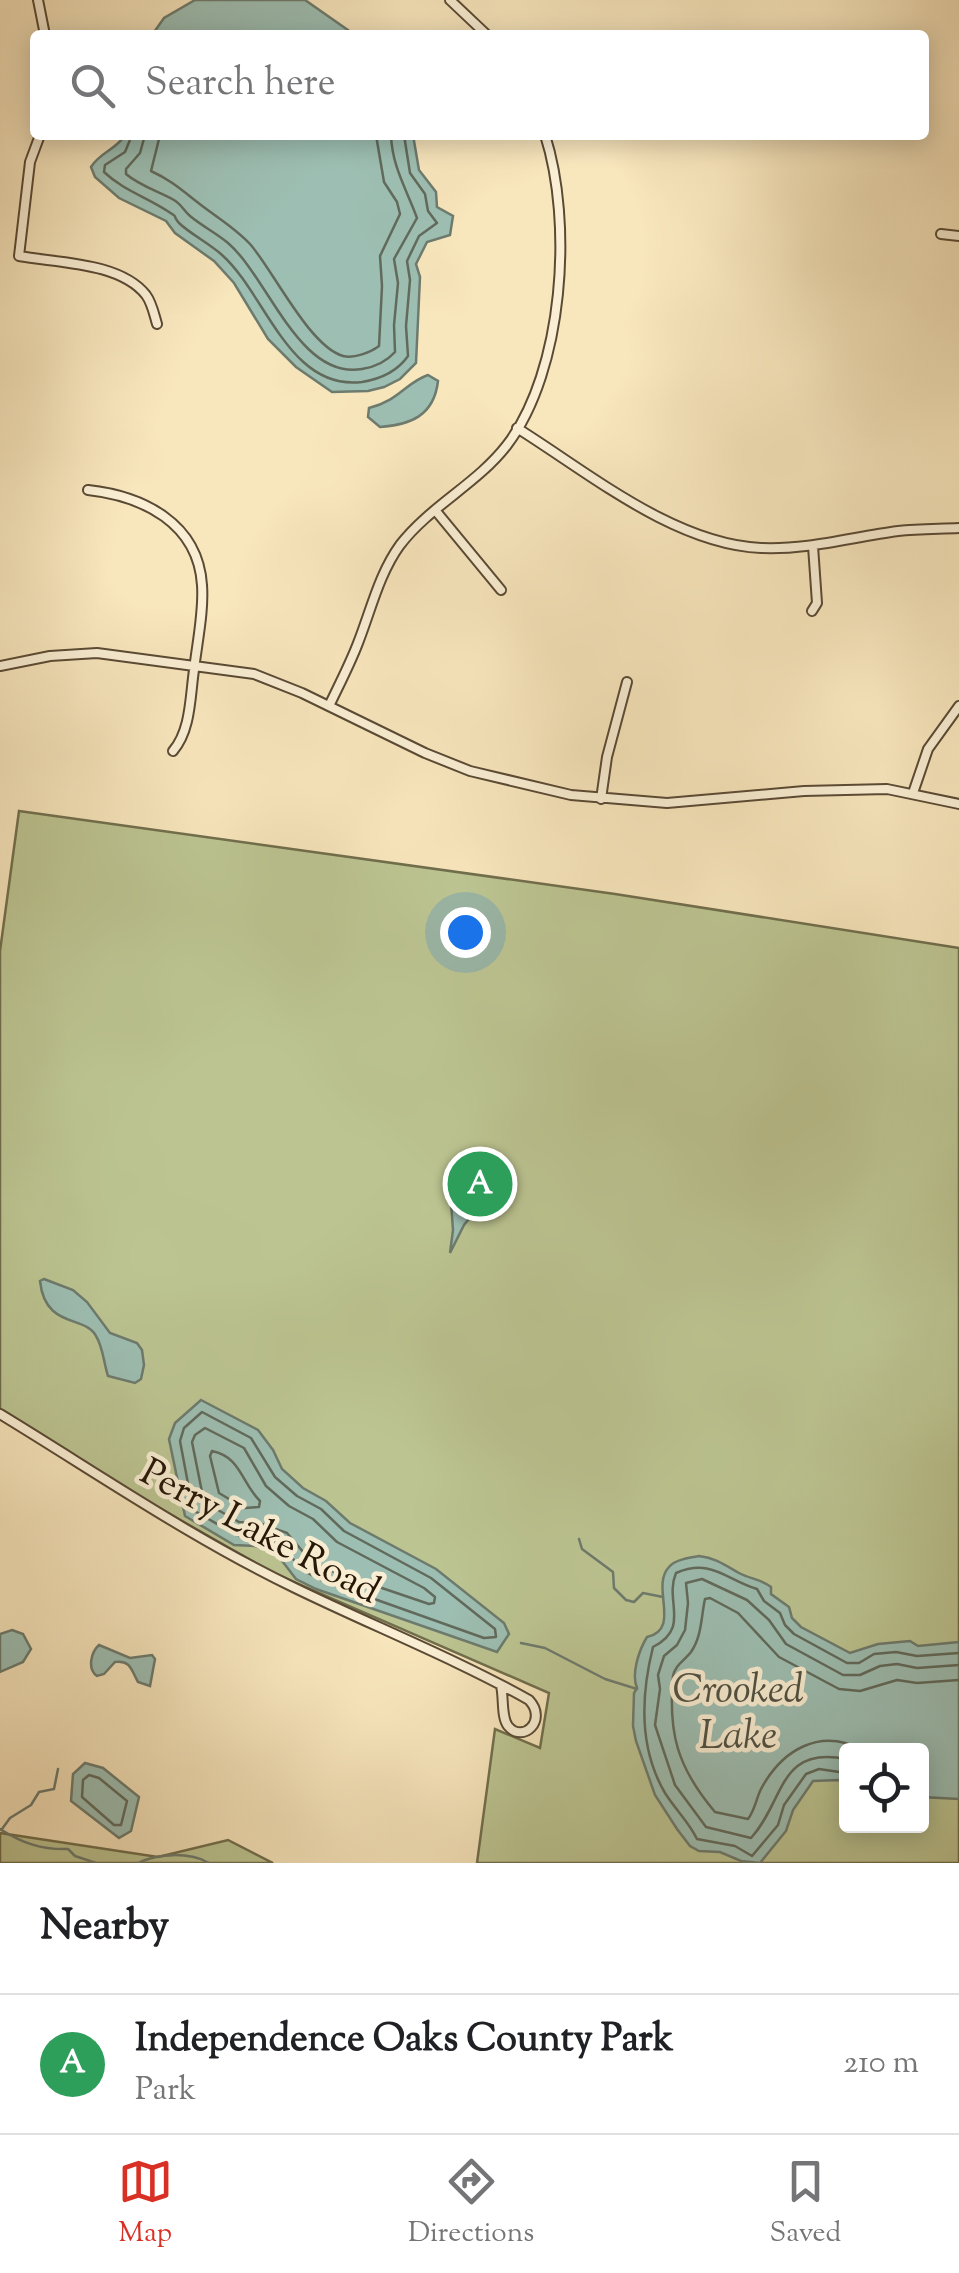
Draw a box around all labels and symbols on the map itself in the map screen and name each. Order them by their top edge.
your location [440,907,491,958]
pin: A [448,1146,512,1222]
street label: Perry Lake Road [130,1448,389,1619]
water label: Crooked Lake [672,1664,804,1767]

